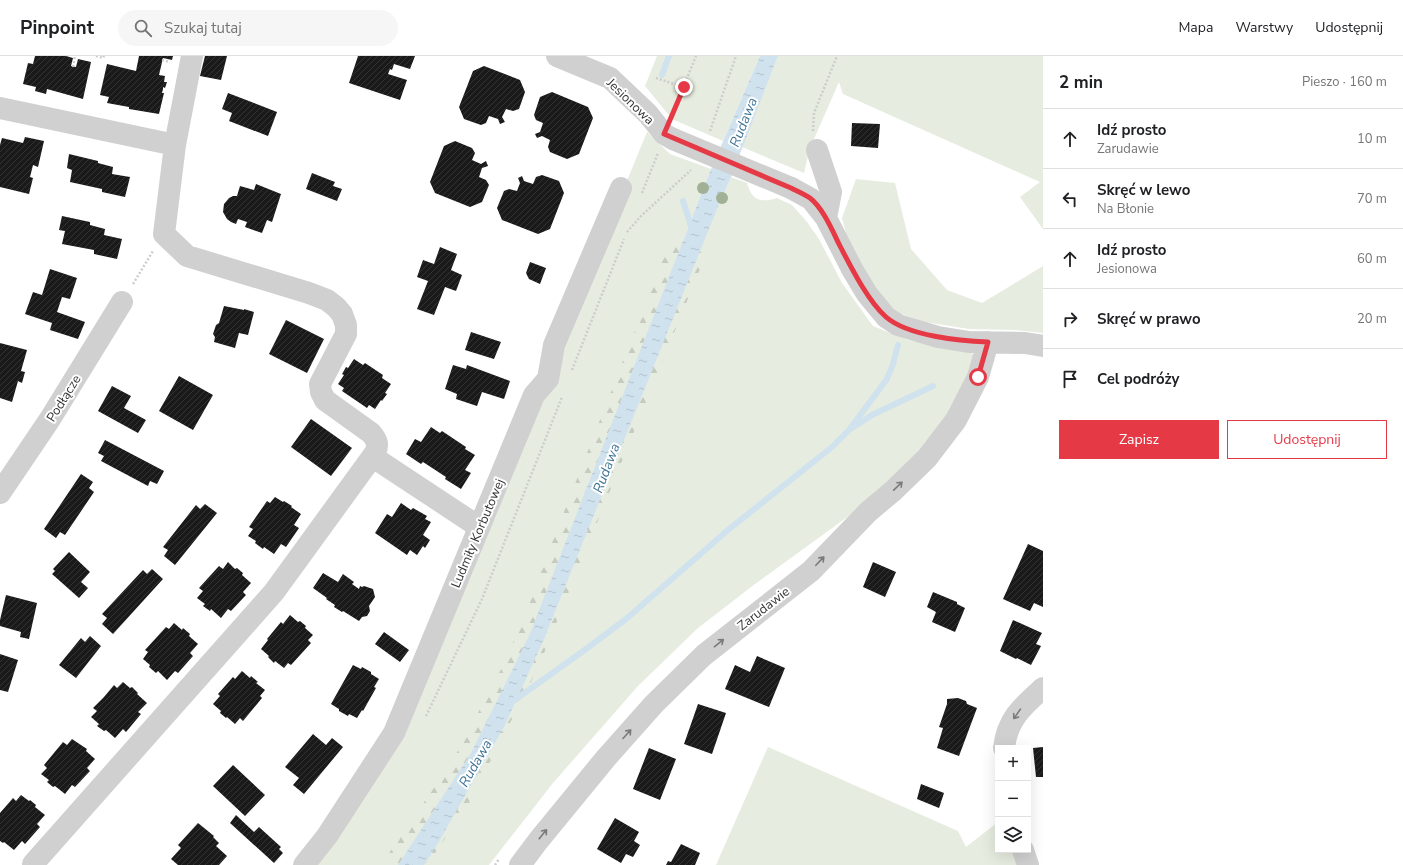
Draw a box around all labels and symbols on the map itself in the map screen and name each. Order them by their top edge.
street label: Jesionowa [602,74,658,129]
route end [675,78,693,96]
water label: Rudawa [725,95,762,150]
route start [969,368,987,386]
street label: Podłącze [42,372,85,425]
water label: Rudawa [588,441,625,496]
street label: Ludmiły Korbutowej [447,476,509,591]
one-way arrow [893,481,903,491]
one-way arrow [815,556,825,566]
street label: Zarudawie [734,583,794,635]
one-way arrow [714,639,725,647]
one-way arrow [1013,708,1021,719]
one-way arrow [622,729,631,739]
water label: Rudawa [454,736,497,790]
one-way arrow [539,829,548,839]

